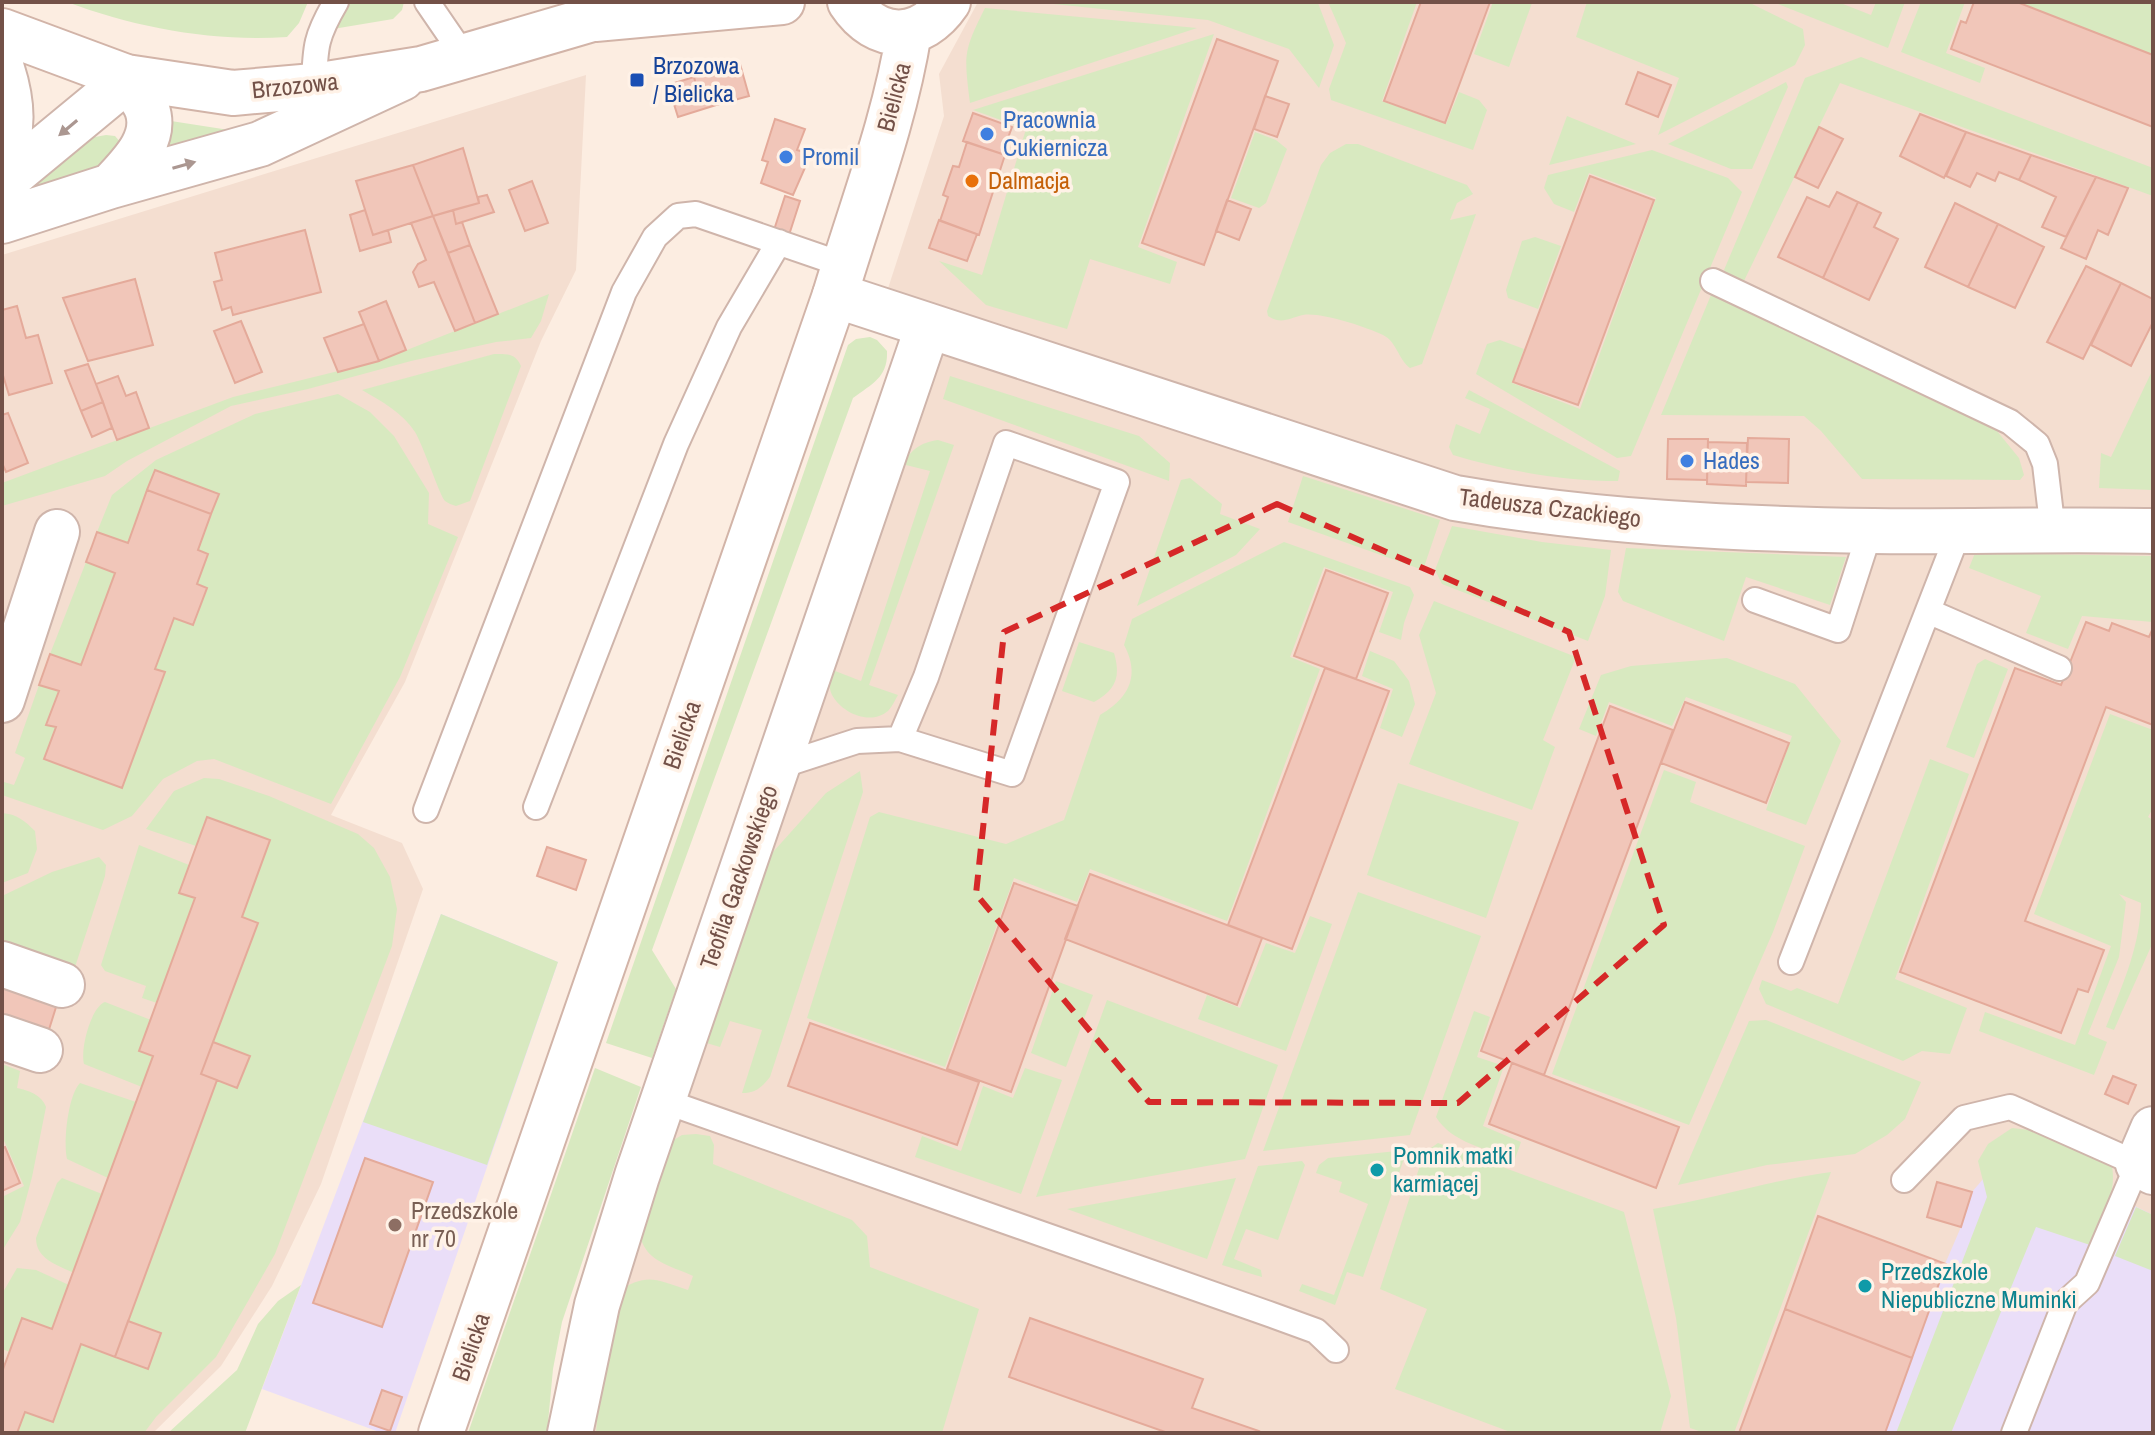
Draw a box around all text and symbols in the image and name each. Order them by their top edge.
place label: Brzozowa / Bielicka [653,49,739,109]
street label: Bielicka [869,59,918,135]
street label: Brzozowa [250,65,340,105]
marker: Brzozowa / Bielicka [628,71,646,89]
place label: Pracownia Cukiernicza [1003,103,1108,163]
one-way arrow [58,119,78,136]
marker: Pracownia Cukiernicza [978,125,996,143]
place label: Promil [802,140,859,172]
marker: Promil [777,148,795,166]
one-way arrow [172,158,196,171]
place label: Dalmacja [988,164,1070,196]
marker: Dalmacja [963,172,981,190]
place label: Hades [1703,444,1760,476]
marker: Hades [1678,452,1696,470]
street label: Tadeusza Czackiego [1457,480,1643,534]
street label: Bielicka [655,696,708,773]
street label: Teofila Gackowskiego [692,780,785,973]
place label: Pomnik matki karmiącej [1393,1139,1513,1199]
marker: Pomnik matki karmiącej [1368,1161,1386,1179]
place label: Przedszkole nr 70 [411,1194,518,1254]
marker: Przedszkole nr 70 [386,1216,404,1234]
place label: Przedszkole Niepubliczne Muminki [1881,1255,2077,1315]
marker: Przedszkole Niepubliczne Muminki [1856,1277,1874,1295]
street label: Bielicka [444,1308,497,1385]

